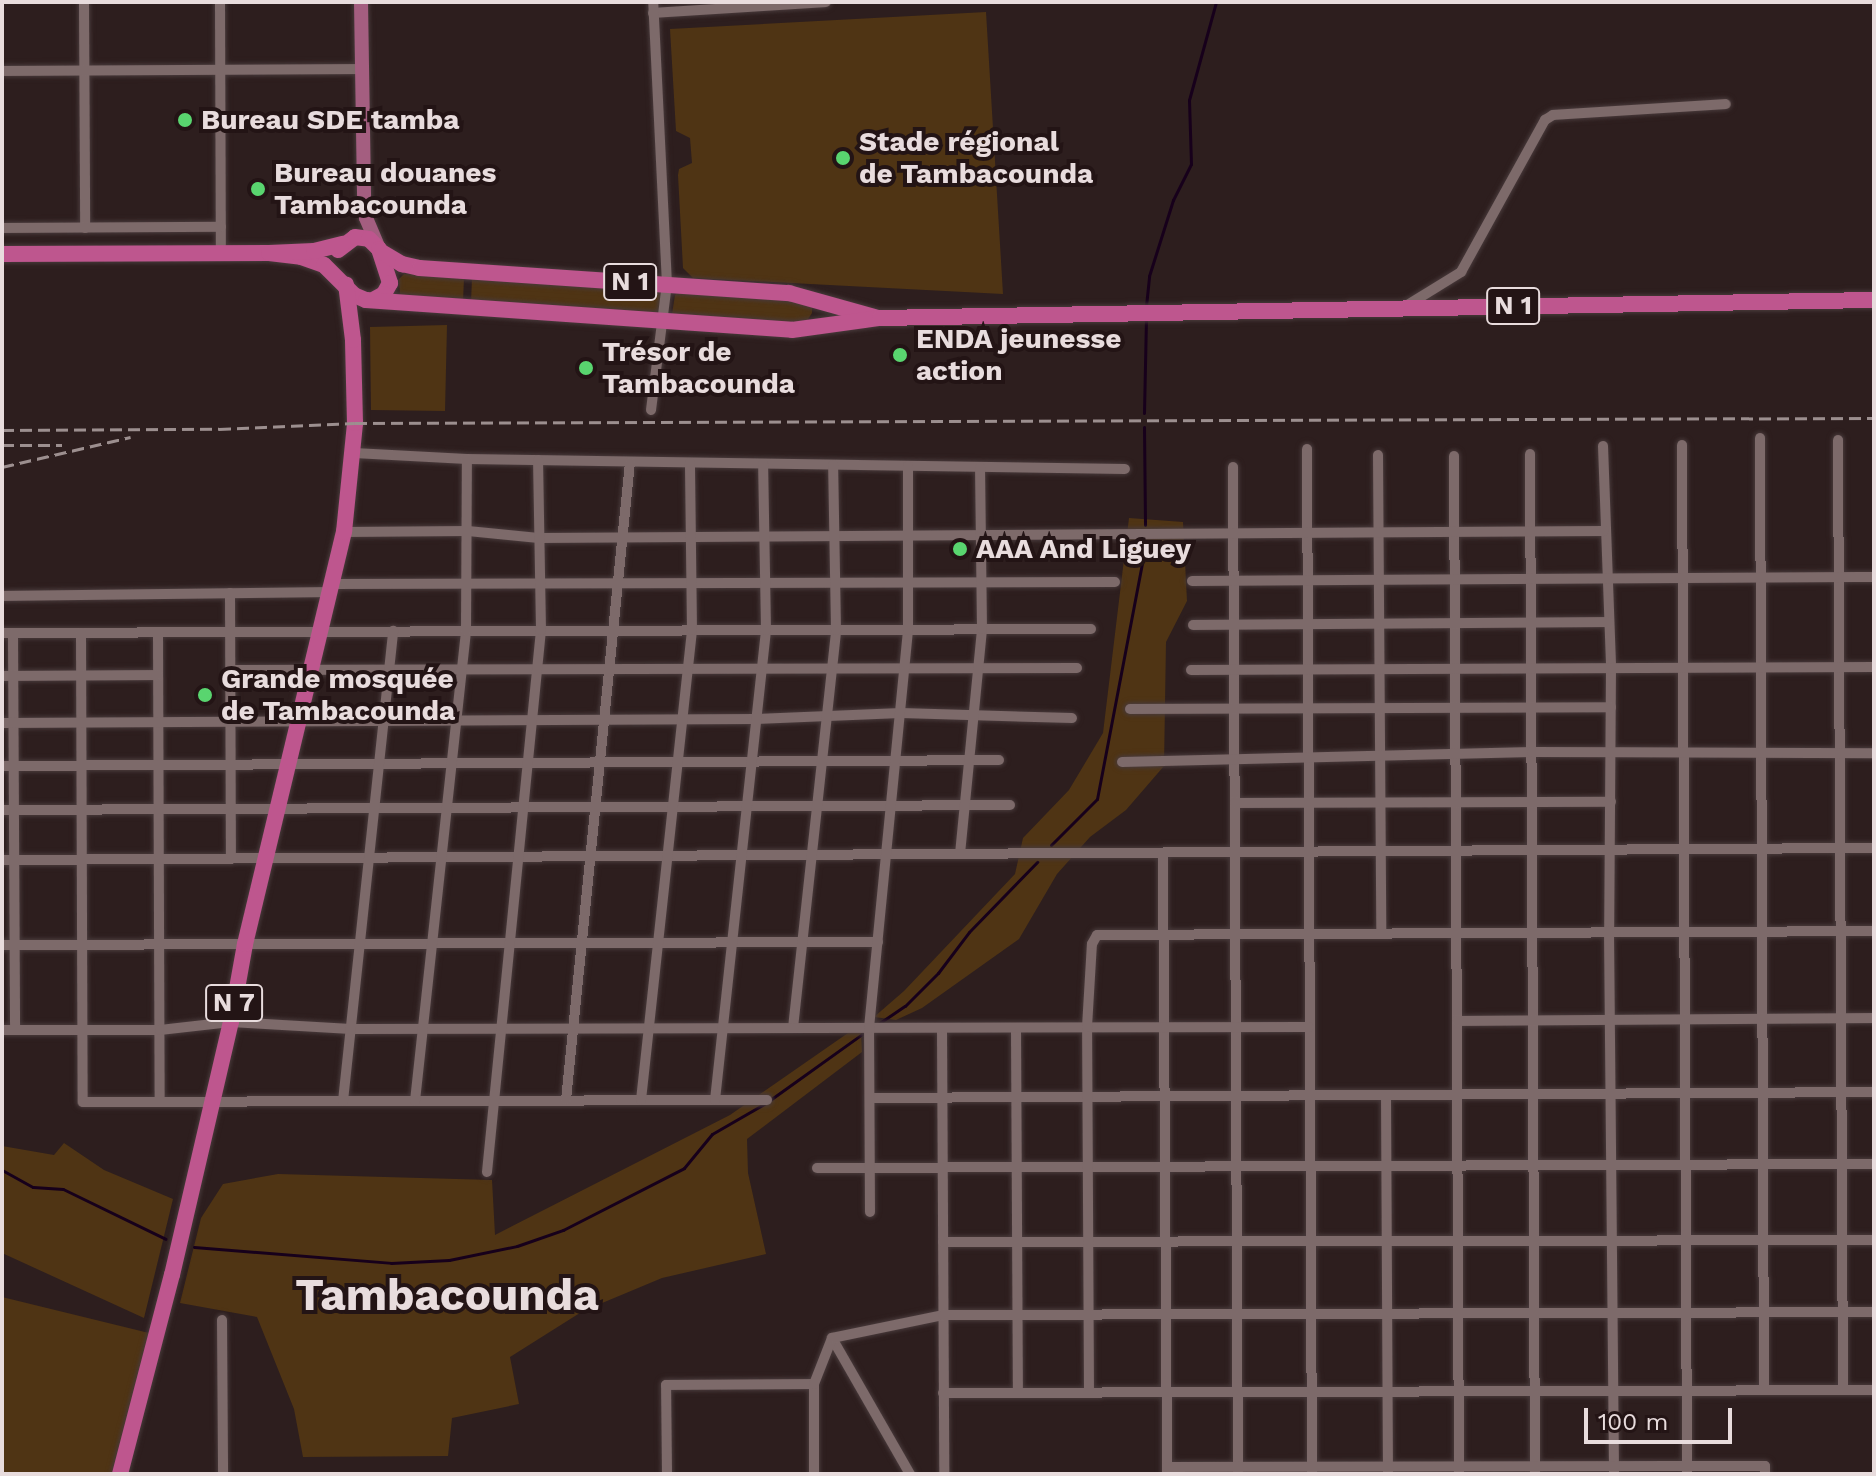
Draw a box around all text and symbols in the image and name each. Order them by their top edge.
place label: Bureau SDE tamba [201,103,460,137]
marker: Bureau SDE tamba [176,111,194,129]
place label: Stade régional de Tambacounda [859,125,1094,191]
marker: Stade régional de Tambacounda [834,149,852,167]
place label: Bureau douanes Tambacounda [274,156,496,222]
marker: Bureau douanes Tambacounda [249,180,267,198]
road number: N 1 [602,260,658,304]
road number: N 1 [1485,284,1541,328]
place label: ENDA jeunesse action [916,322,1122,388]
place label: Trésor de Tambacounda [602,335,795,401]
marker: ENDA jeunesse action [891,346,909,364]
marker: Trésor de Tambacounda [577,359,595,377]
place label: AAA And Liguey [976,532,1192,566]
marker: AAA And Liguey [951,540,969,558]
place label: Grande mosquée de Tambacounda [221,662,456,728]
marker: Grande mosquée de Tambacounda [196,686,214,704]
road number: N 7 [204,981,264,1025]
district label: Tambacounda [295,1269,599,1321]
scale bar [1588,1392,1736,1442]
text: 100 m [1598,1408,1668,1436]

